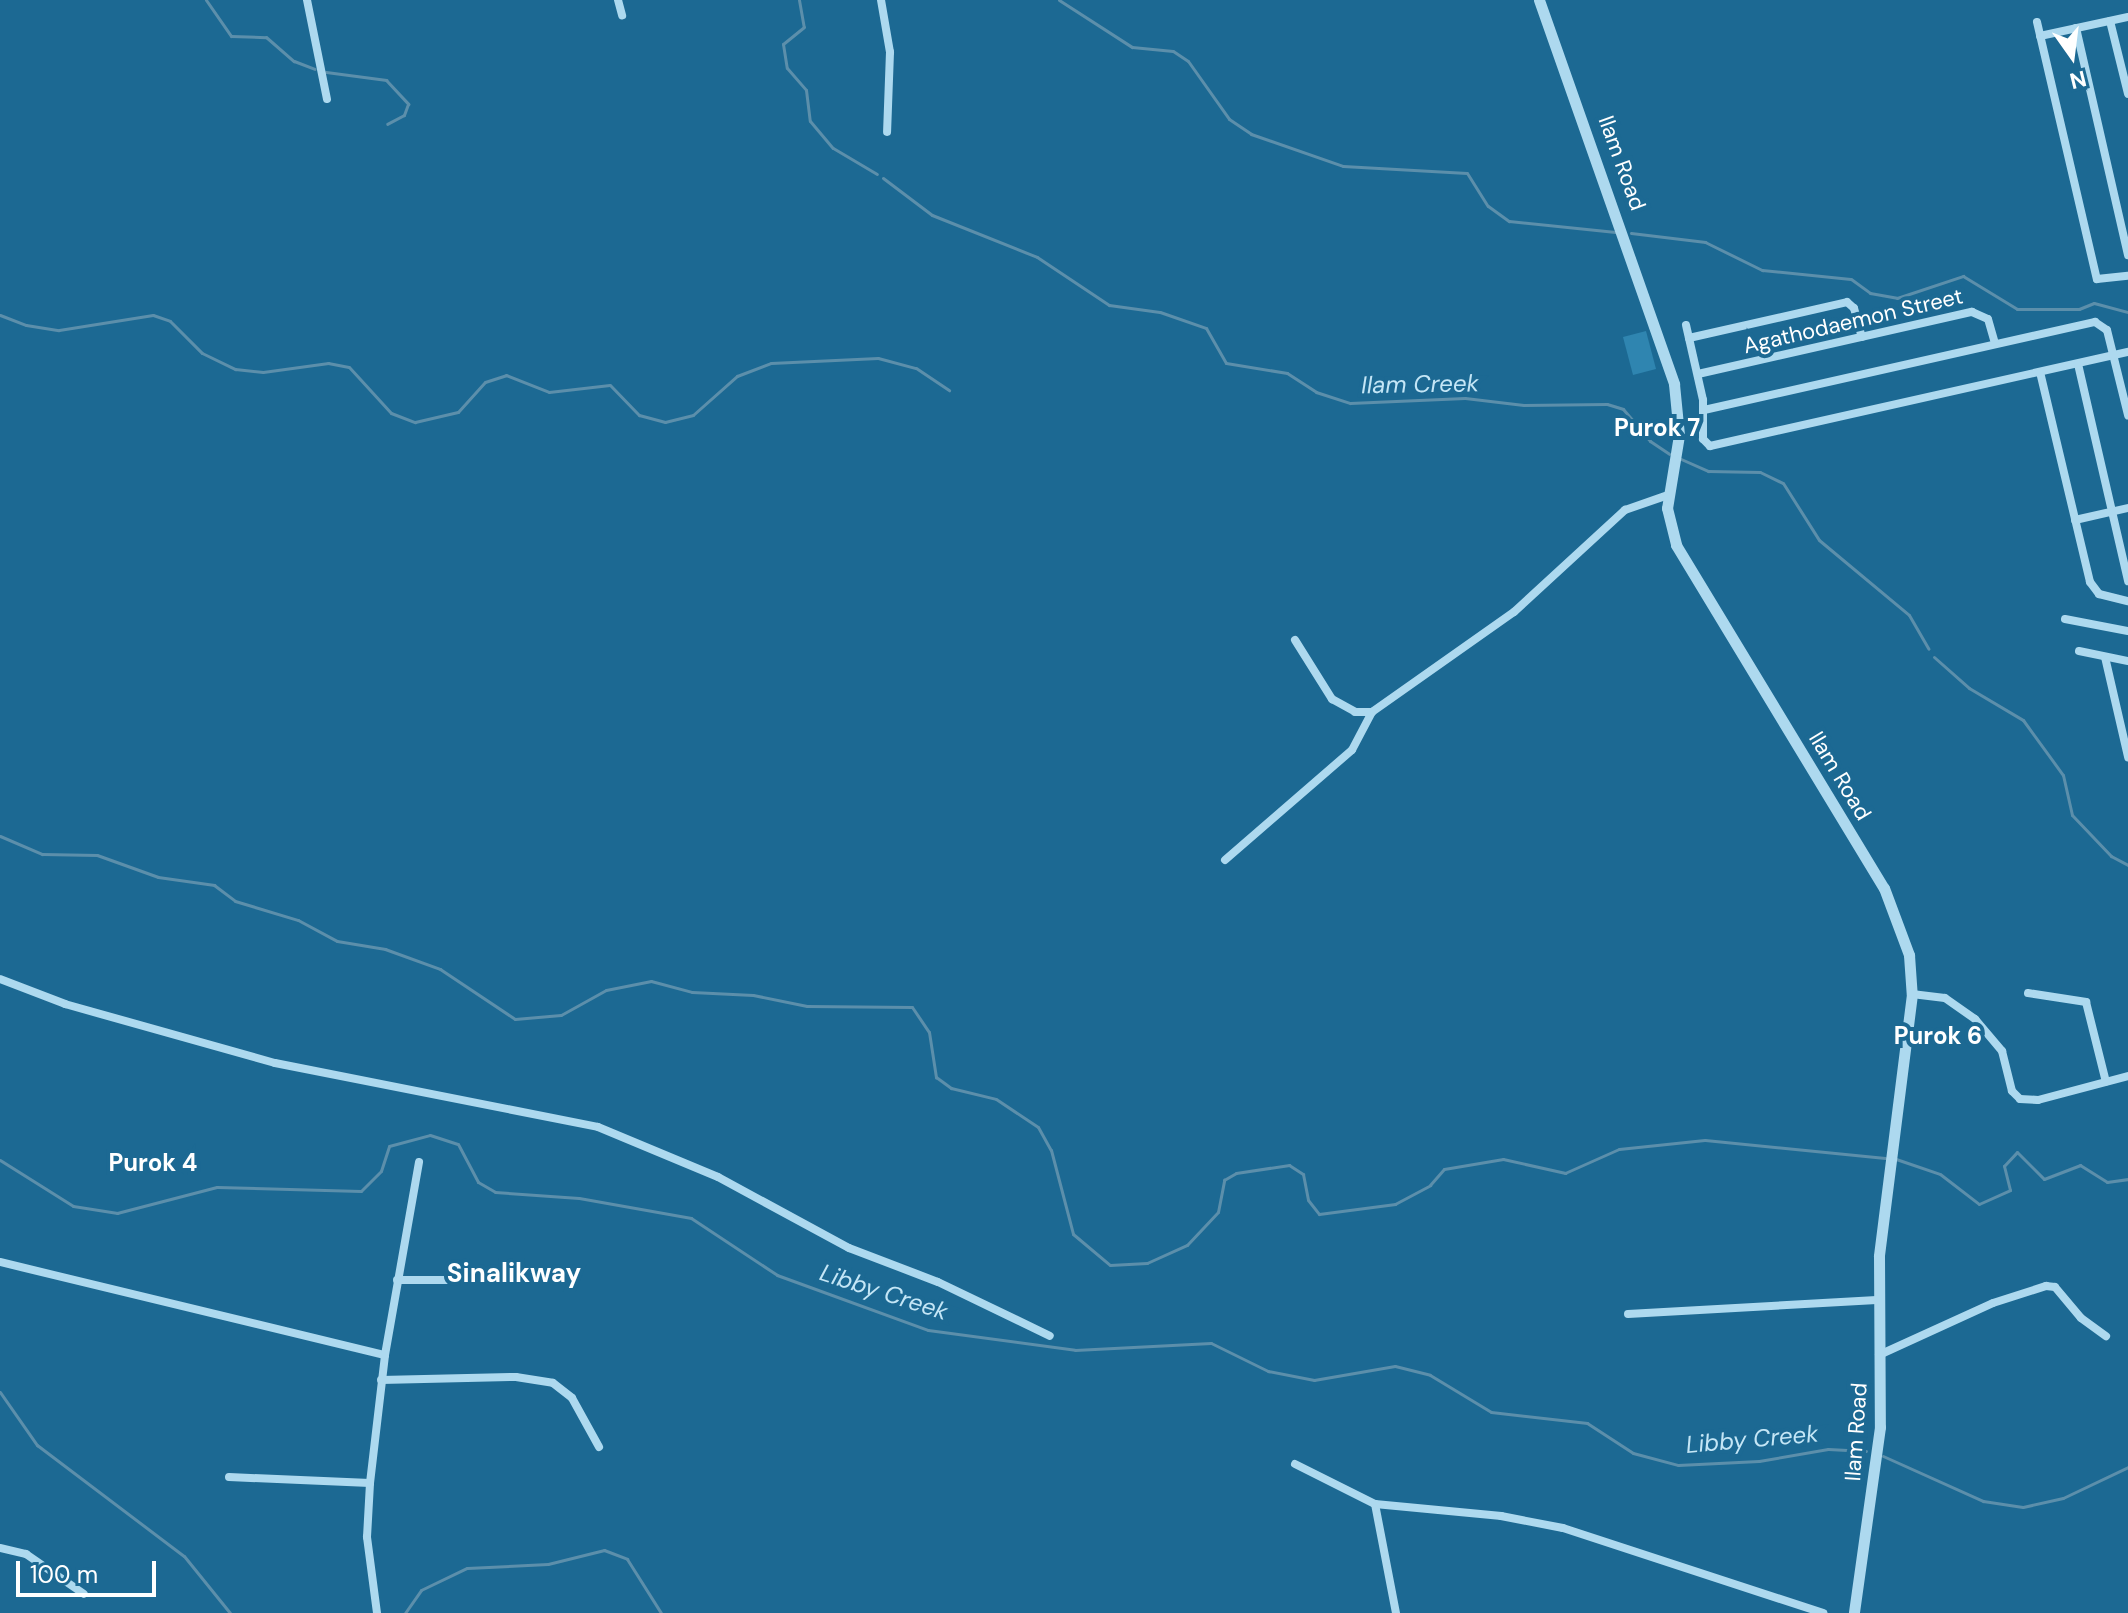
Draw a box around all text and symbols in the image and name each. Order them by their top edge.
north arrow [2032,16,2112,96]
text: N [2067,64,2089,96]
street label: Ilam Road [1593,112,1651,214]
street label: Agathodaemon Street [1741,283,1965,359]
water label: Ilam Creek [1361,369,1479,399]
district label: Purok 7 [1614,414,1700,442]
street label: Ilam Road [1803,727,1877,825]
district label: Purok 6 [1894,1022,1982,1050]
district label: Purok 4 [109,1149,197,1177]
district label: Sinalikway [447,1258,581,1290]
water label: Libby Creek [816,1258,952,1326]
street label: Ilam Road [1839,1382,1873,1482]
water label: Libby Creek [1685,1419,1819,1459]
scale bar [20,1545,160,1595]
text: 100 m [30,1559,98,1590]

